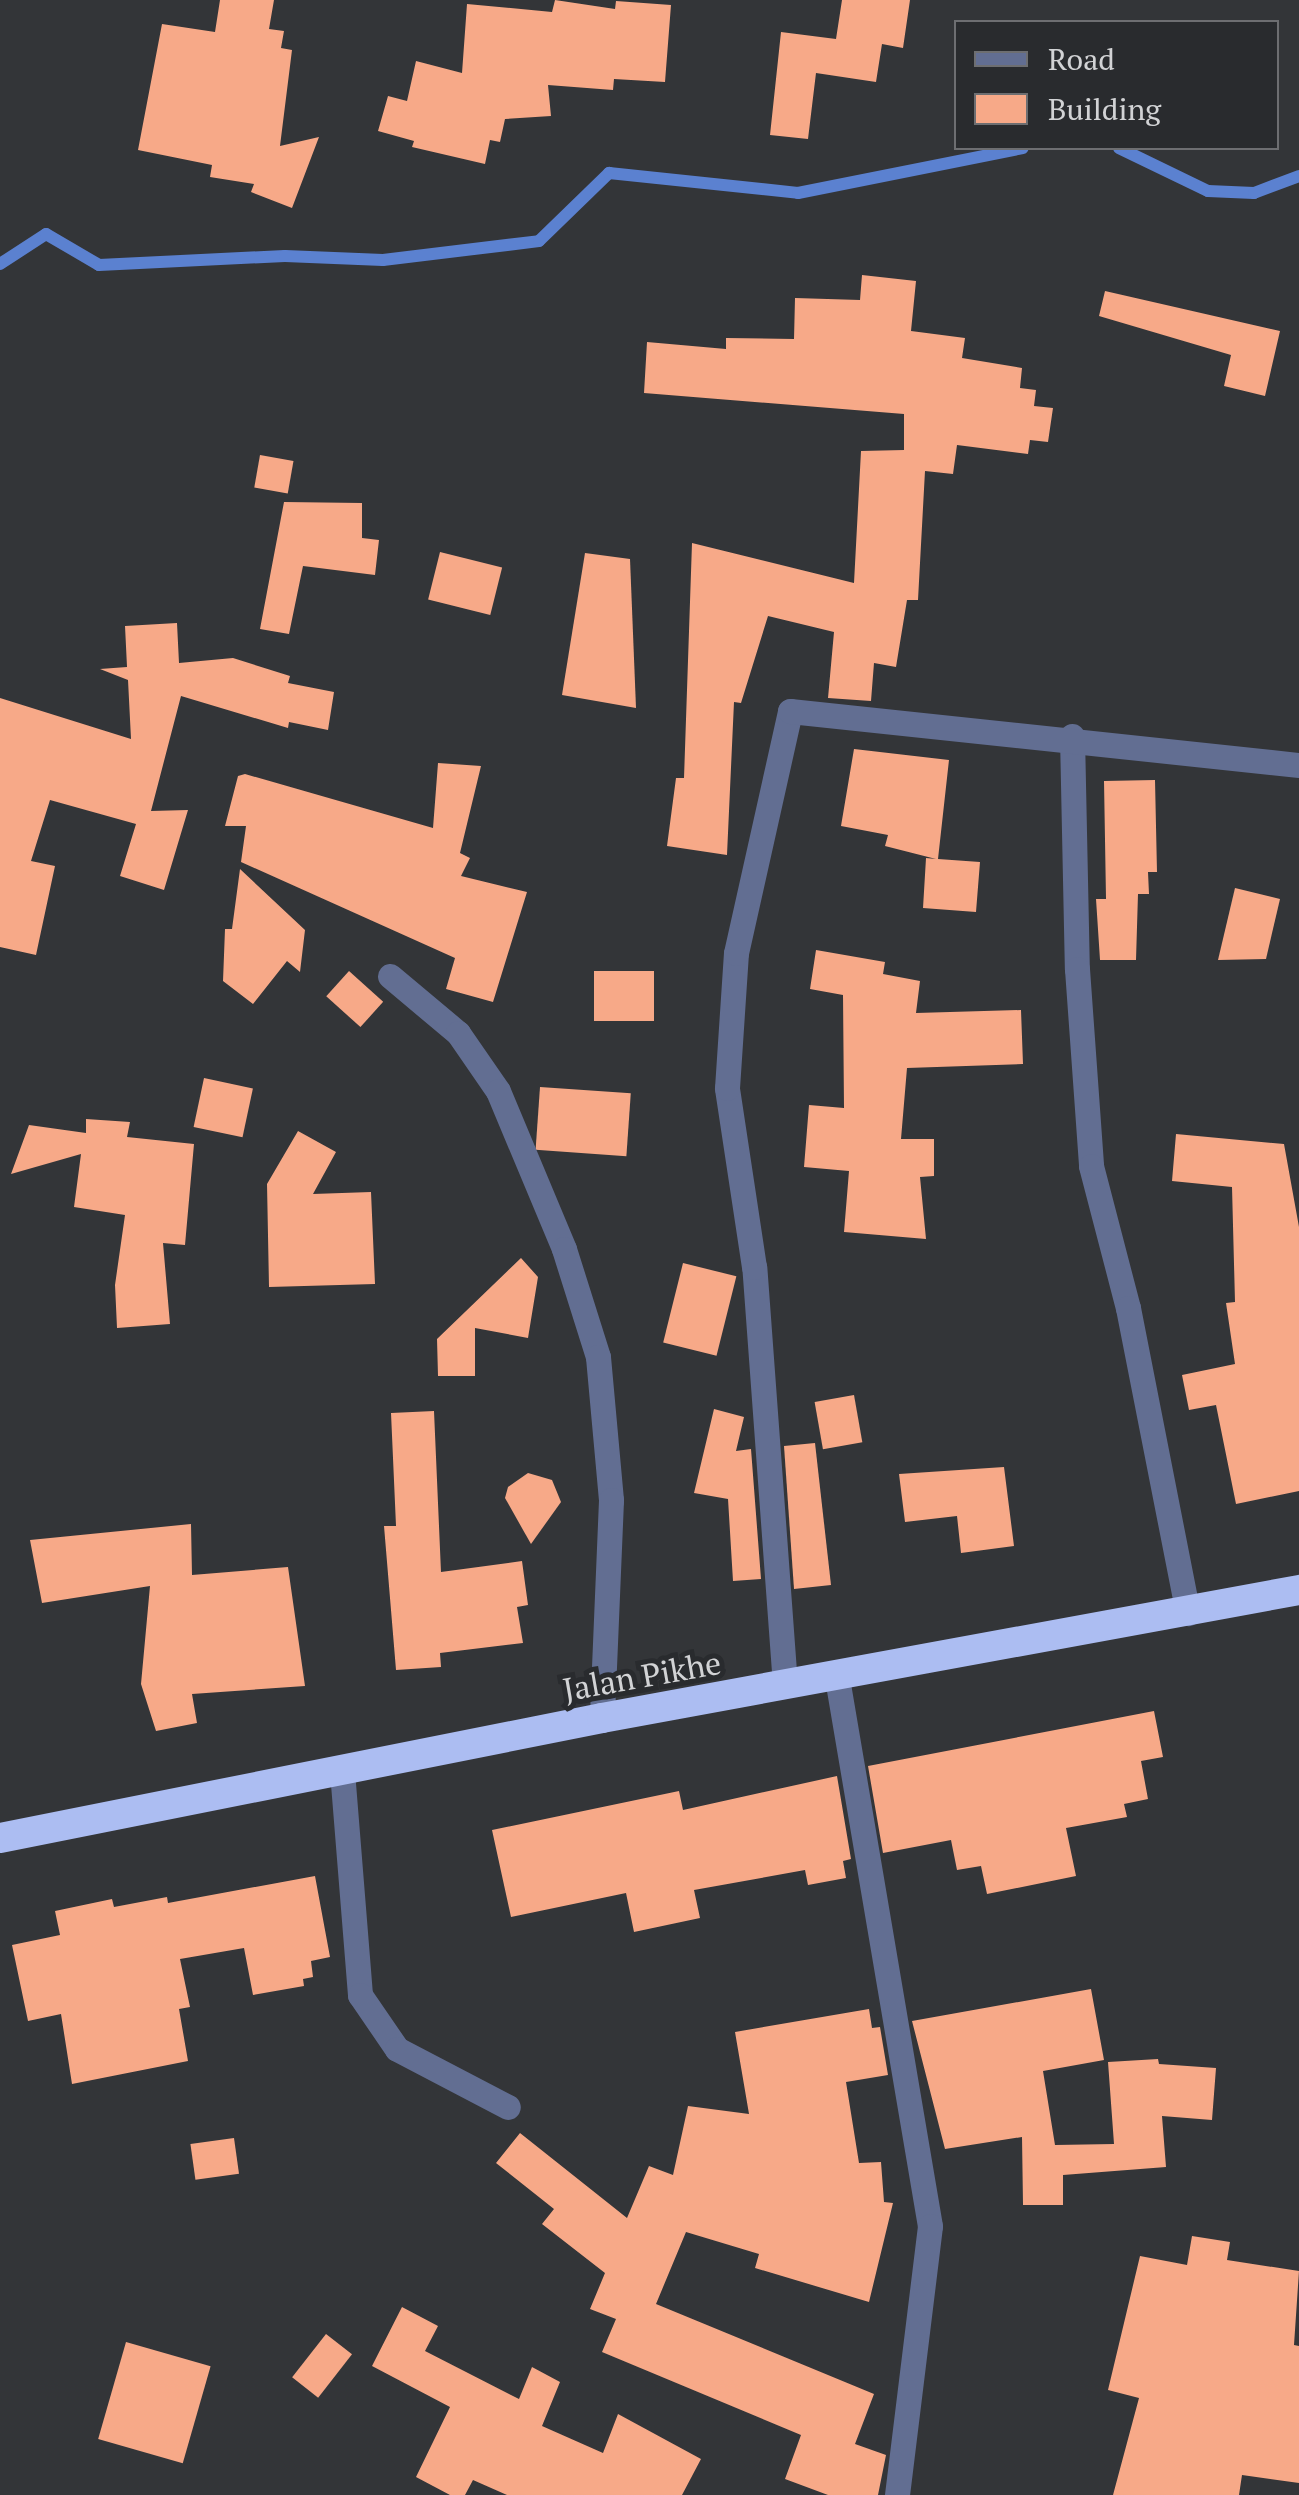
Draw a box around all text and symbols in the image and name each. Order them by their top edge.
legend [954,20,1279,150]
text: Road [1048,39,1115,79]
text: Building [1048,89,1161,129]
street label: Jalan Pikhe [560,1643,724,1709]

